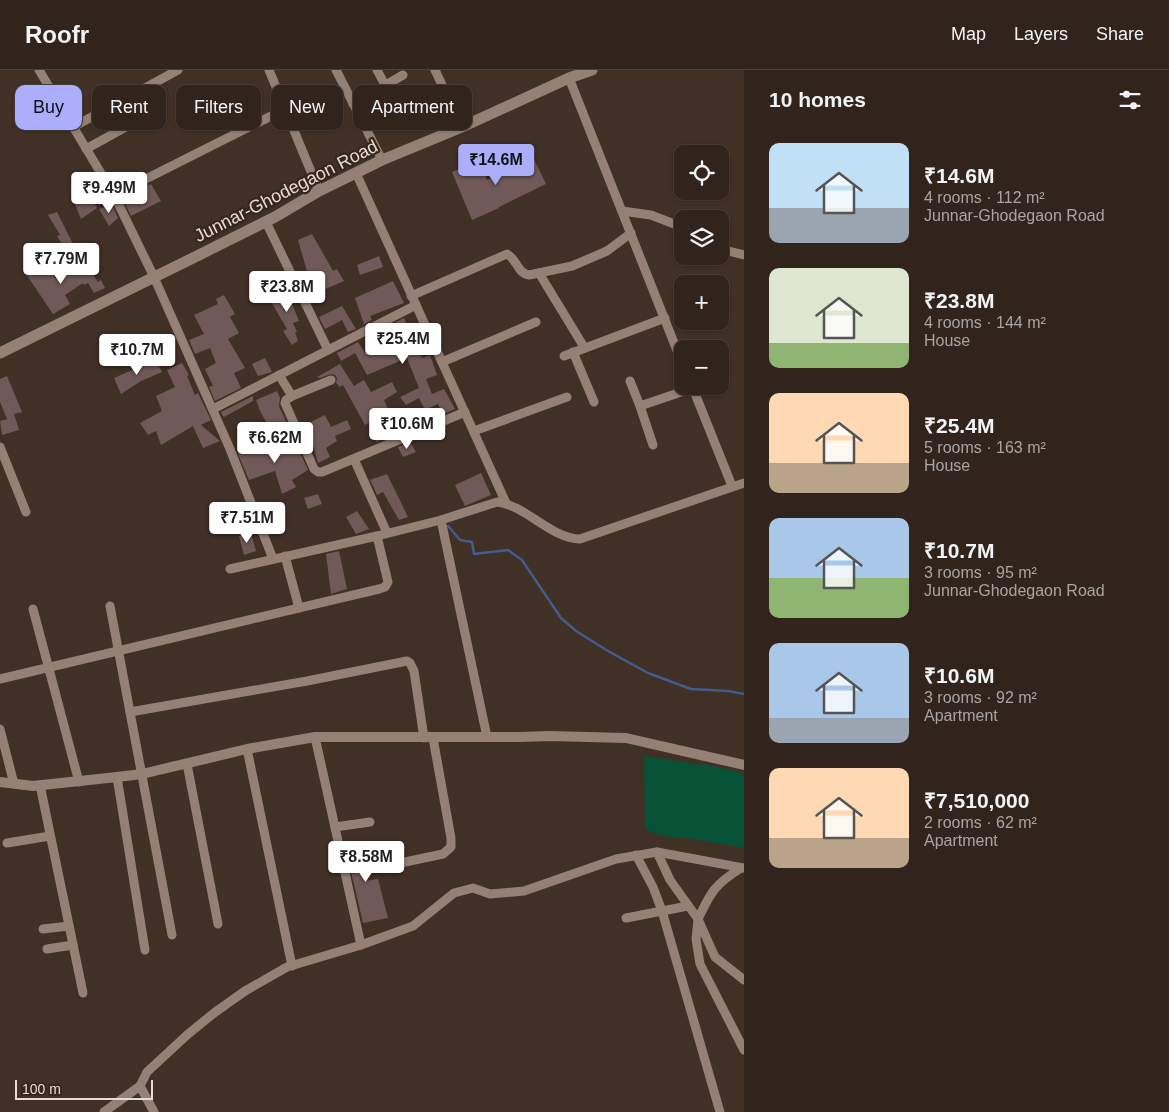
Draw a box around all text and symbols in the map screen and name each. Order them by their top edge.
text: Roofr [25,21,89,48]
text: Map [951,24,986,44]
text: Layers [1014,24,1068,44]
text: Share [1096,24,1144,44]
chip: Buy [15,85,82,130]
chip: Rent [92,85,166,130]
chip: Filters [176,85,261,130]
chip: New [271,85,343,130]
chip: Apartment [353,85,472,130]
icon: filters [1116,86,1144,114]
text: 10 homes [769,88,866,111]
street label: Junnar-Ghodegaon Road [191,136,381,246]
pin: ₹14.6M [455,144,537,186]
map controls [674,145,729,395]
button: locate [674,145,729,200]
text: ₹14.6M [469,151,523,168]
icon: home [809,163,869,223]
text: ₹14.6M [924,164,994,187]
pin: ₹9.49M [68,172,150,214]
text: ₹9.49M [82,179,136,196]
text: 4 rooms · 112 m² [924,189,1045,206]
text: Junnar-Ghodegaon Road [924,207,1105,224]
button: layers [674,210,729,265]
pin: ₹7.79M [20,242,102,285]
text: ₹7.79M [34,250,88,267]
pin: ₹23.8M [246,270,328,313]
button: + [674,275,729,330]
text: ₹23.8M [260,278,314,295]
icon: home [809,288,869,348]
text: ₹23.8M [924,289,994,312]
text: 4 rooms · 144 m² [924,314,1046,331]
pin: ₹25.4M [362,322,444,365]
text: ₹25.4M [376,330,430,347]
text: House [924,332,970,349]
pin: ₹10.7M [96,334,178,376]
button: − [674,340,729,395]
text: ₹10.7M [110,341,164,358]
pin: ₹10.6M [366,408,448,450]
icon: home [809,413,869,473]
text: ₹25.4M [924,414,994,437]
text: ₹10.6M [380,415,434,432]
pin: ₹6.62M [234,422,316,464]
text: ₹6.62M [248,429,302,446]
text: 5 rooms · 163 m² [924,439,1046,456]
text: House [924,457,970,474]
pin: ₹7.51M [206,502,288,544]
text: ₹7.51M [220,509,274,526]
icon: home [809,538,869,598]
text: ₹10.7M [924,539,994,562]
text: 3 rooms · 95 m² [924,564,1037,581]
text: Junnar-Ghodegaon Road [924,582,1105,599]
icon: home [809,663,869,723]
text: ₹10.6M [924,664,994,687]
text: 3 rooms · 92 m² [924,689,1037,706]
text: Apartment [924,707,998,724]
icon: home [809,788,869,848]
text: ₹7,510,000 [924,789,1029,812]
text: 2 rooms · 62 m² [924,814,1037,831]
text: Apartment [924,832,998,849]
pin: ₹8.58M [325,840,407,883]
text: ₹8.58M [339,848,393,865]
scale bar [15,1077,152,1100]
text: 100 m [22,1081,61,1097]

